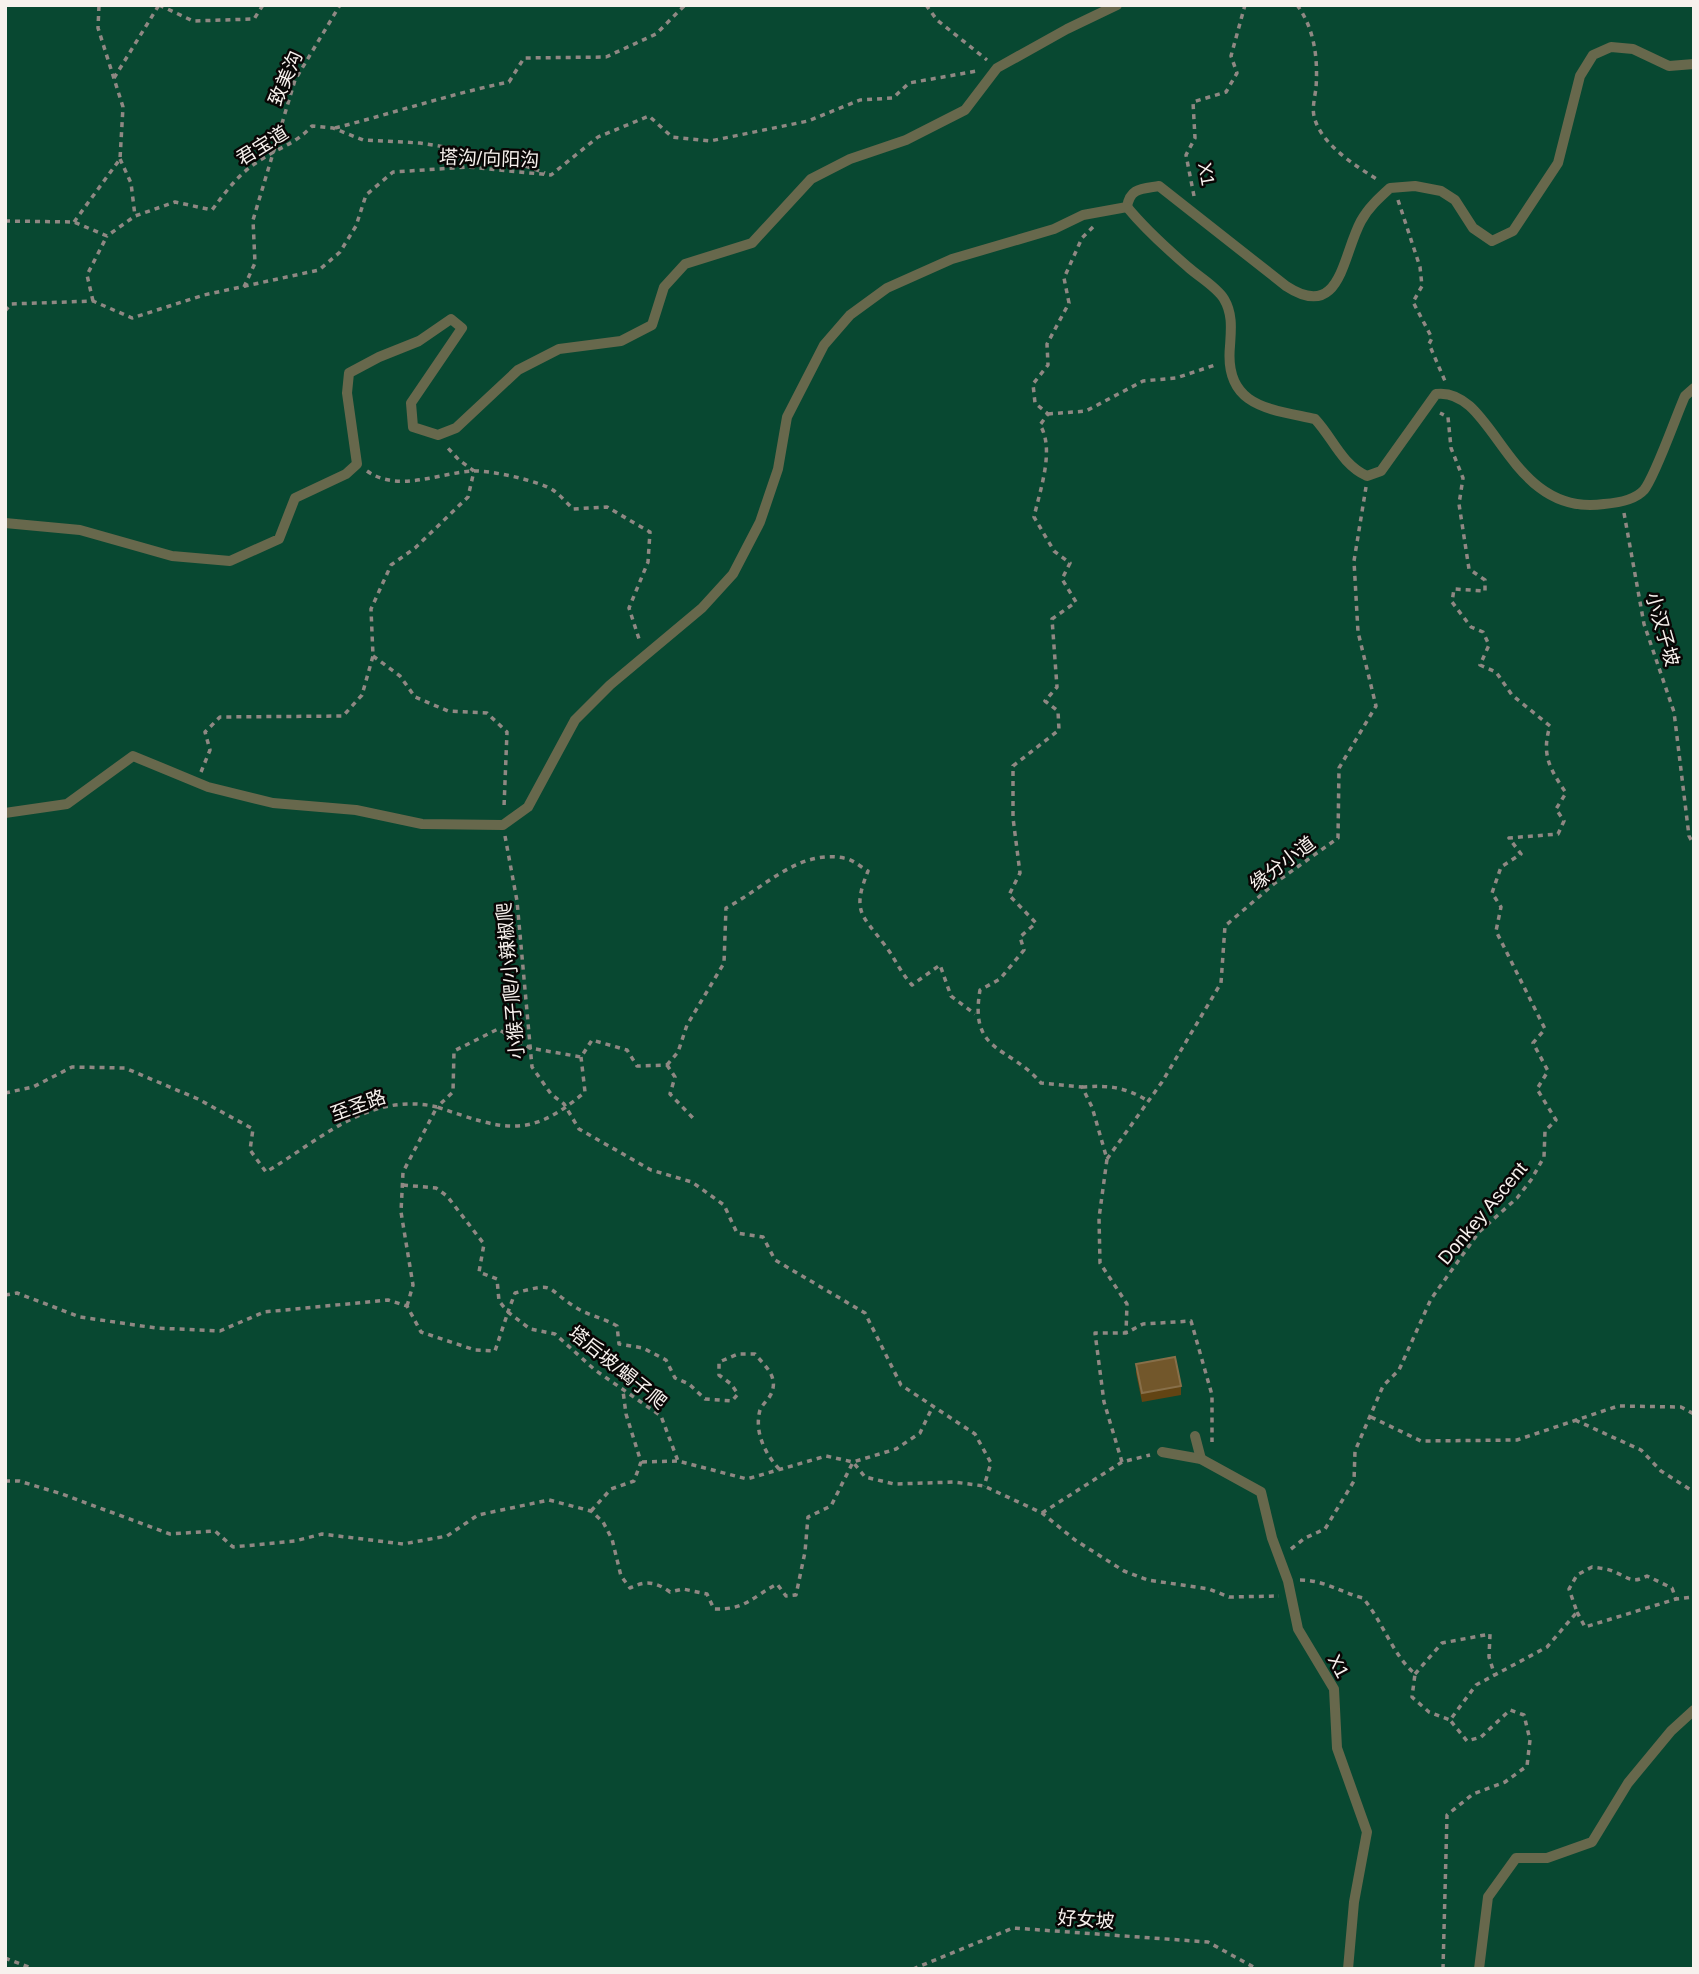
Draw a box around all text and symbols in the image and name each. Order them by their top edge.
street label: 致美沟 [265,48,306,109]
street label: 君宝道 [233,121,292,169]
street label: 塔沟/向阳沟 [439,146,539,171]
street label: X1 [1194,161,1219,187]
street label: 小汉子坡 [1642,590,1683,669]
street label: 缘分小道 [1246,832,1319,895]
street label: 小猴子爬/小辣椒爬 [493,902,528,1060]
street label: 至圣路 [328,1086,389,1125]
street label: Donkey Ascent [1434,1157,1532,1269]
street label: 塔后坡/蝎子爬 [565,1322,671,1413]
street label: X1 [1324,1651,1353,1681]
street label: 好女坡 [1057,1907,1115,1932]

